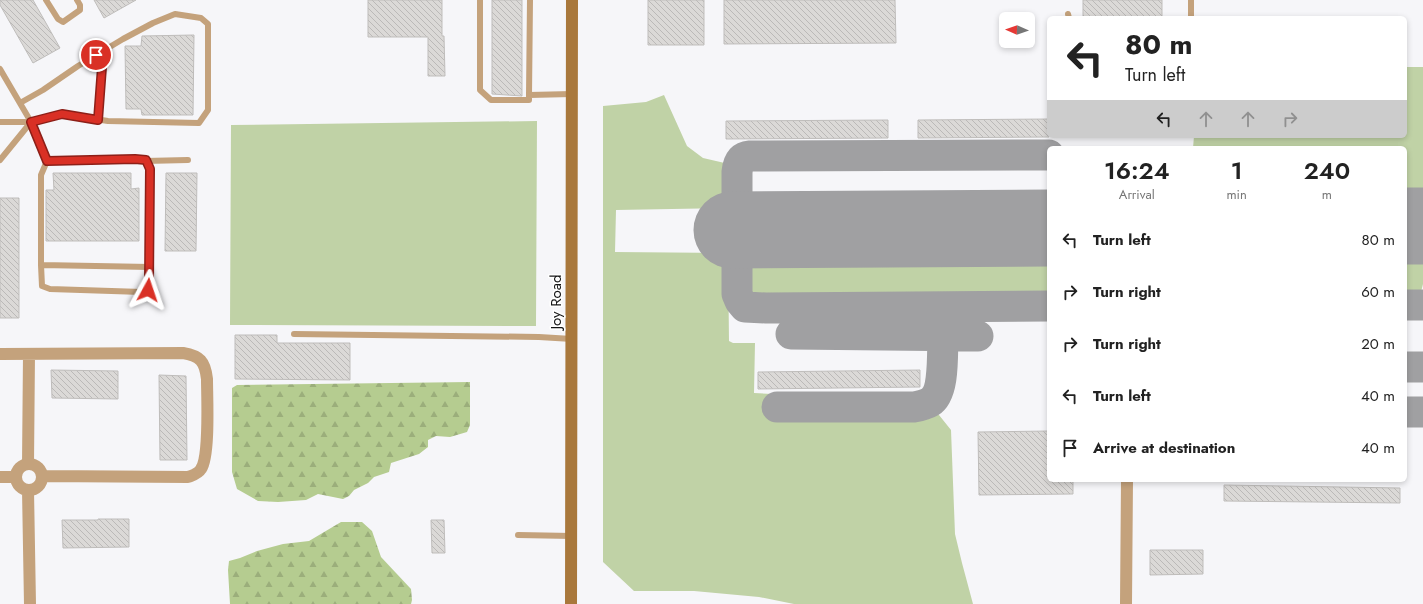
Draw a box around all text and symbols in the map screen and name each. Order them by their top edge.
north arrow [999,12,1035,48]
map controls [999,12,1035,48]
text: 80 m [1125,24,1192,65]
icon: left [1059,32,1111,84]
pin [79,38,113,72]
icon: arrive [85,44,107,66]
text: Turn left [1125,62,1185,88]
icon: left [1153,108,1175,130]
icon: ahead [1195,108,1217,130]
icon: ahead [1237,108,1259,130]
icon: right [1279,108,1301,130]
text: 16:24 [1104,153,1170,188]
text: 1 [1231,153,1243,188]
text: 240 [1304,153,1350,188]
text: Arrival [1119,185,1155,204]
text: min [1226,185,1247,204]
text: m [1322,185,1332,204]
icon: left [1059,229,1081,251]
text: Turn left [1093,229,1151,251]
text: 80 m [1362,229,1395,251]
position arrow [127,269,169,311]
street label: Joy Road [545,274,567,332]
icon: right [1059,281,1081,303]
text: Turn right [1093,281,1161,303]
text: 60 m [1361,281,1395,303]
icon: right [1059,333,1081,355]
text: Turn right [1093,333,1161,355]
text: 20 m [1361,333,1395,355]
icon: left [1059,385,1081,407]
text: Turn left [1093,385,1151,407]
text: 40 m [1361,385,1395,407]
icon: arrive [1059,437,1081,459]
text: Arrive at destination [1093,437,1235,459]
text: 40 m [1361,437,1395,459]

